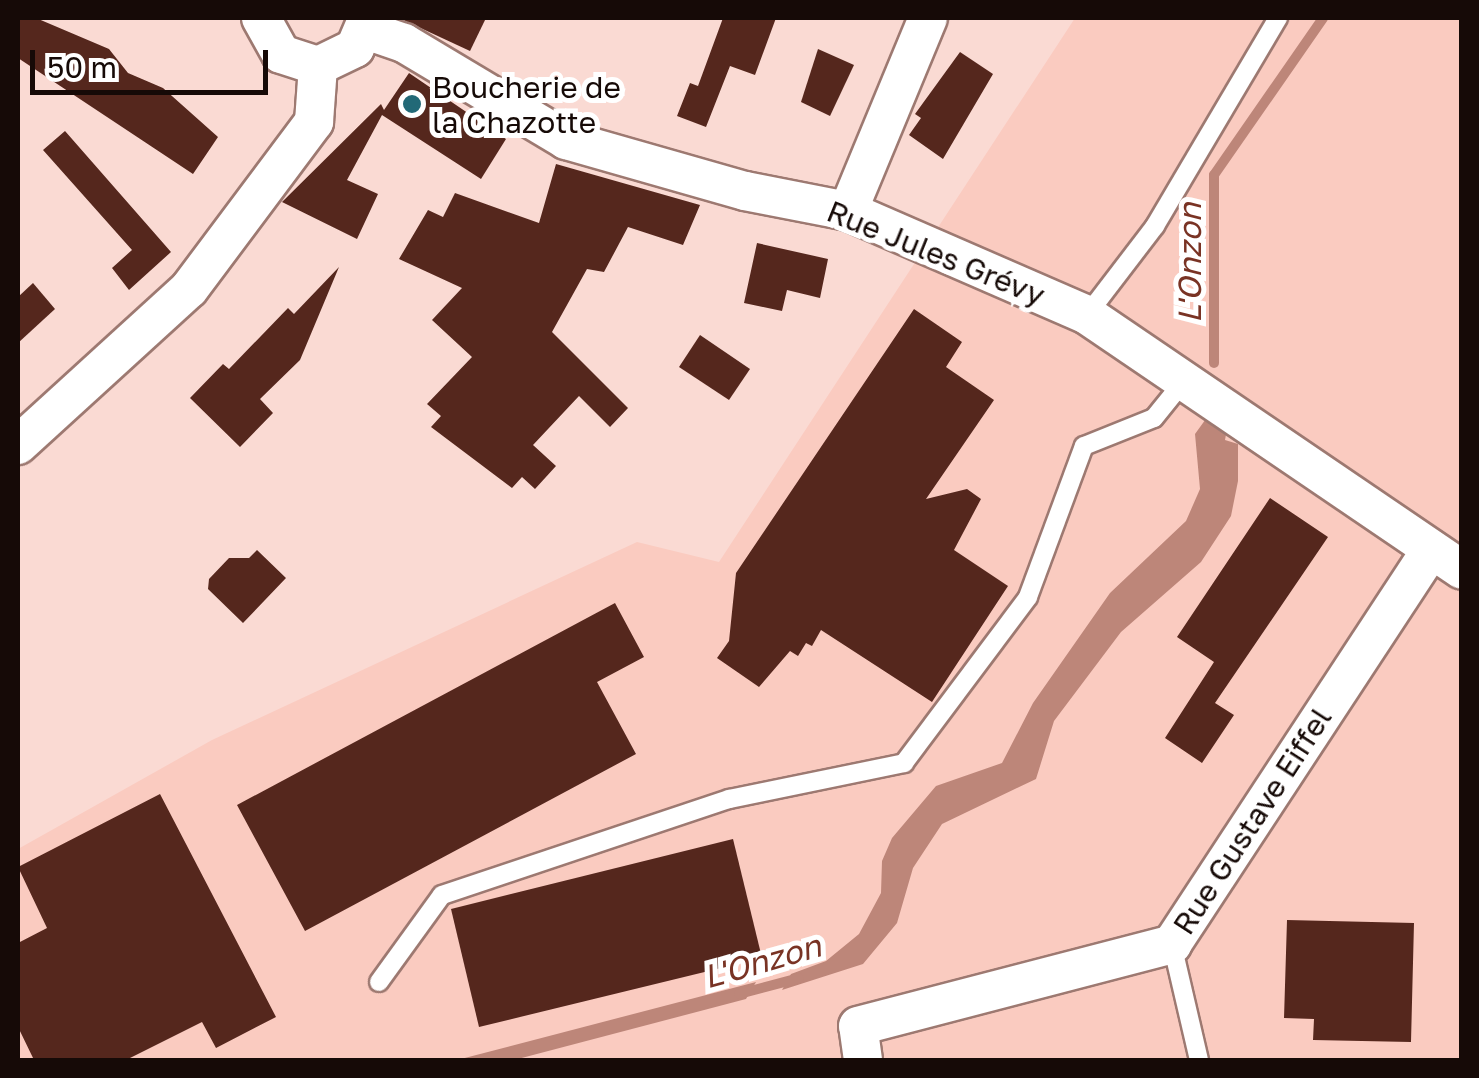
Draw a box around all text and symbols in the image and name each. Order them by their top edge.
scale bar [35,30,272,92]
text: 50 m [47,49,117,85]
place label: Boucherie de la Chazotte [432,69,621,140]
marker: Boucherie de la Chazotte [401,93,423,115]
street label: Rue Jules Grévy [822,193,1050,313]
water label: L'Onzon [1170,203,1208,323]
street label: Rue Gustave Eiffel [1165,701,1339,941]
water label: L'Onzon [699,926,825,996]

